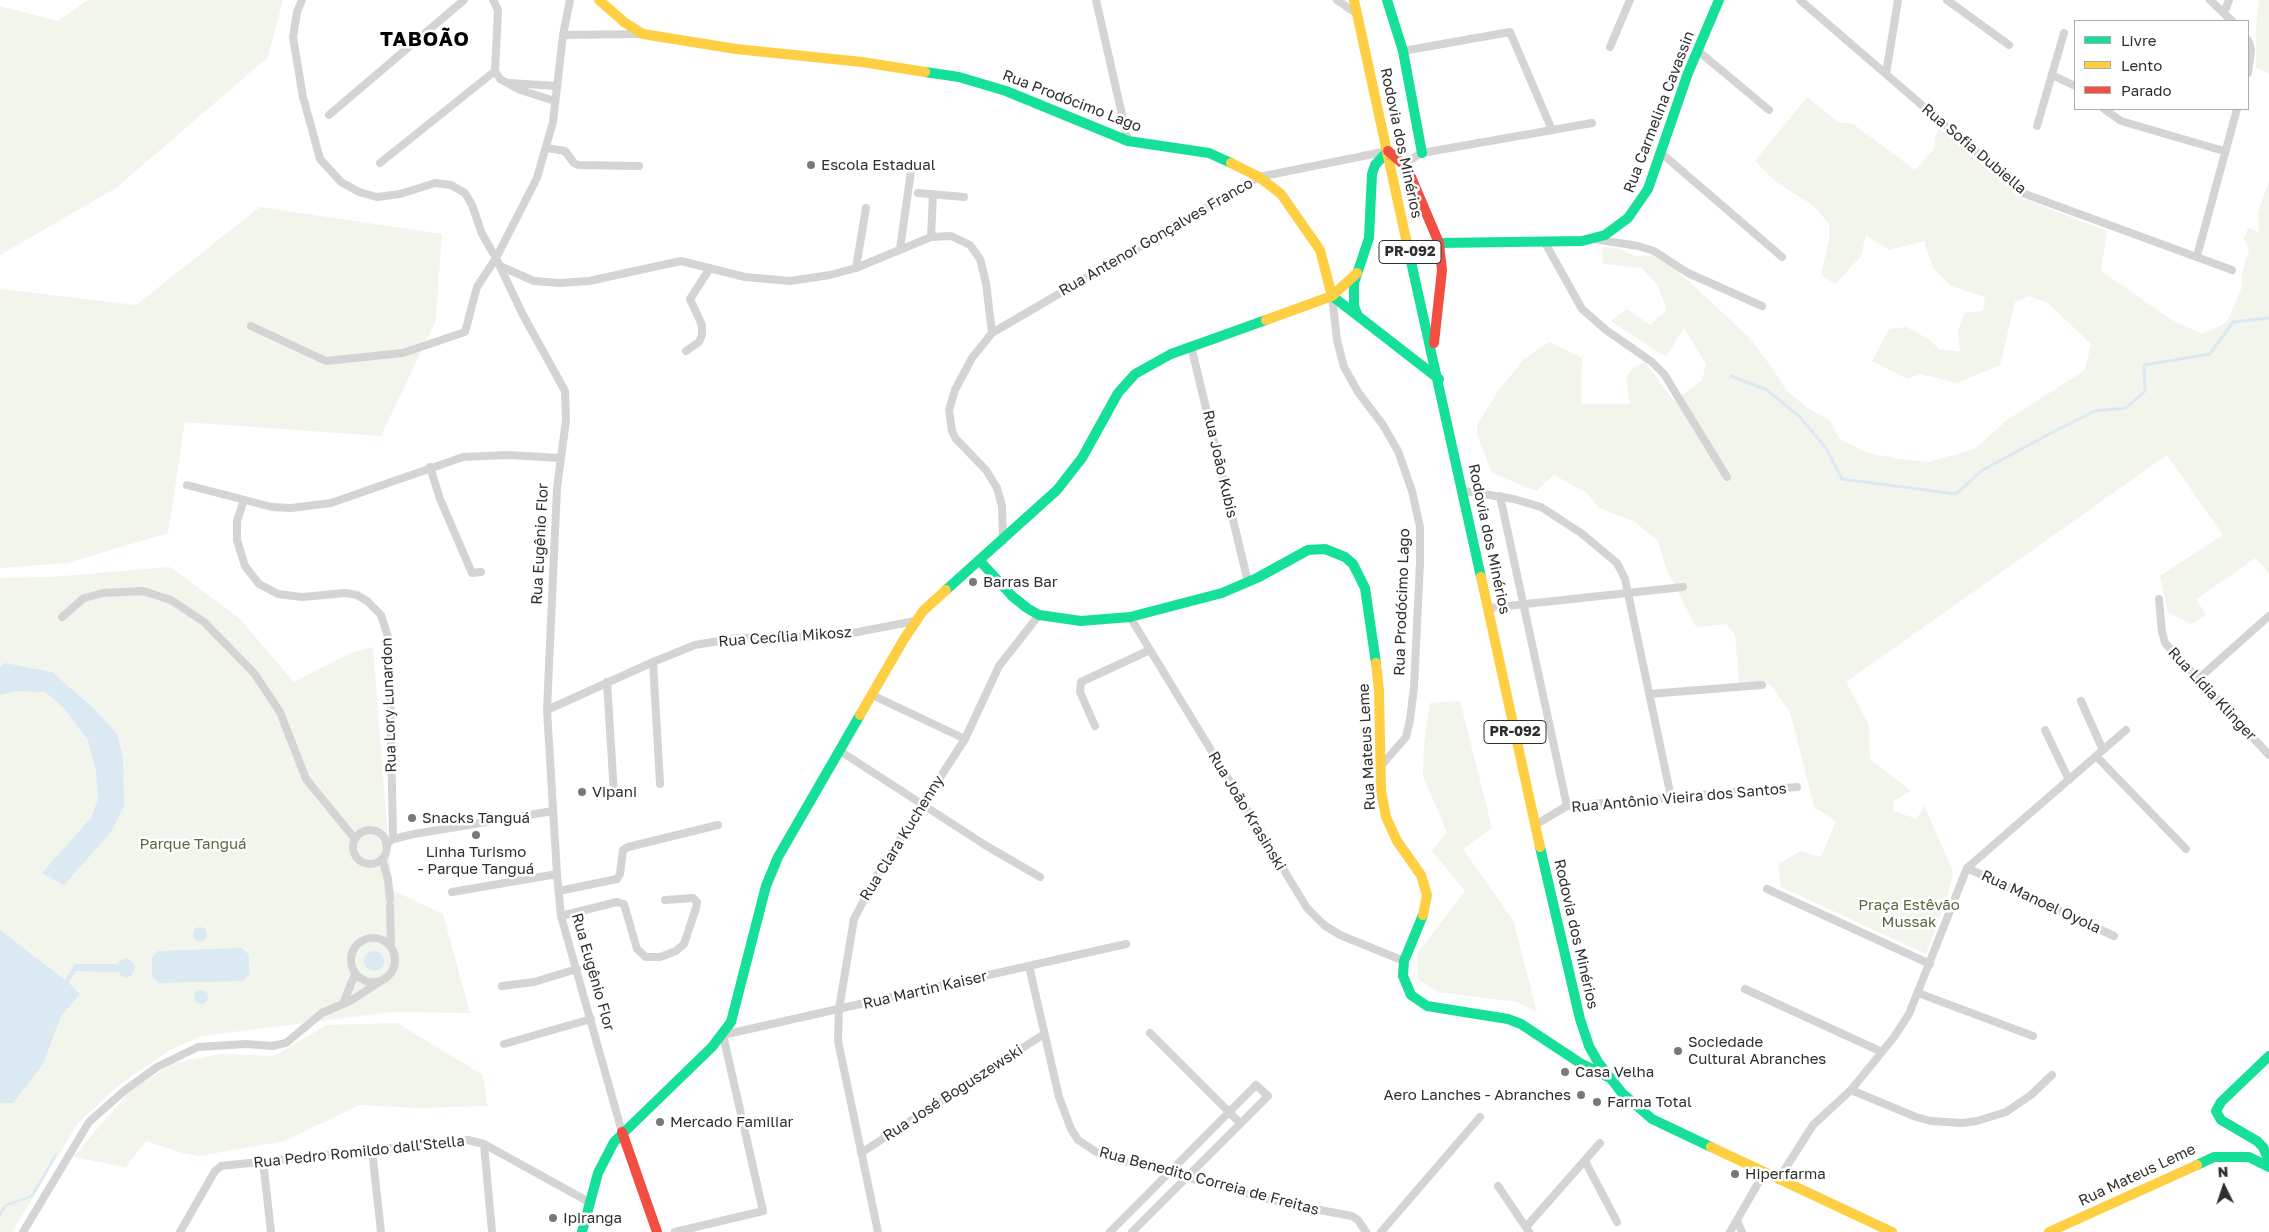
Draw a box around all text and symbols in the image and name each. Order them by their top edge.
legend [2074,20,2249,110]
district label: TABOÃO [379,28,471,52]
street label: Rua Carmelina Cavassin [1620,29,1698,195]
text: Livre [2121,31,2156,49]
text: Lento [2121,56,2162,74]
street label: Rua Prodócimo Lago [1000,66,1144,136]
street label: Rodovia dos Minérios [1376,66,1426,220]
text: Parado [2121,81,2172,99]
street label: Rua Sofia Dubiella [1918,100,2030,198]
place label: Escola Estadual [821,156,935,174]
marker: Escola Estadual [805,159,817,171]
street label: Rua Antenor Gonçalves Franco [1056,174,1256,300]
road number: PR-092 [1379,240,1441,264]
street label: Rua João Kubis [1199,408,1241,520]
street label: Rodovia dos Minérios [1464,462,1514,616]
street label: Rua Eugênio Flor [528,483,552,605]
street label: Rua Prodócimo Lago [1390,528,1414,676]
place label: Barras Bar [983,573,1058,591]
marker: Barras Bar [967,576,979,588]
street label: Rua Cecília Mikosz [718,623,852,651]
street label: Rua Lory Lunardon [378,637,400,773]
street label: Rua Lídia Klinger [2164,644,2260,744]
street label: Rua Mateus Leme [1355,683,1379,811]
road number: PR-092 [1484,720,1546,744]
street label: Rua João Krasinski [1204,748,1290,874]
street label: Rua Clara Kuchenny [856,772,948,904]
street label: Rua Antônio Vieira dos Santos [1571,780,1787,816]
place label: Vipani [592,783,637,801]
marker: Vipani [576,786,588,798]
place label: Snacks Tanguá [422,809,530,827]
marker: Snacks Tanguá [406,812,418,824]
marker: Linha Turismo - Parque Tanguá [470,829,482,841]
park label: Parque Tanguá [139,835,247,853]
place label: Linha Turismo - Parque Tanguá [418,843,534,878]
street label: Rodovia dos Minérios [1550,857,1602,1011]
street label: Rua Manoel Oyola [1979,866,2103,938]
park label: Praça Estêvão Mussak [1858,896,1960,931]
street label: Rua Eugênio Flor [568,911,618,1033]
street label: Rua Martin Kaiser [861,967,989,1013]
place label: Sociedade Cultural Abranches [1688,1033,1826,1068]
street label: Rua José Boguszewski [880,1041,1026,1145]
marker: Sociedade Cultural Abranches [1672,1045,1684,1057]
place label: Casa Velha [1575,1063,1654,1081]
marker: Casa Velha [1559,1066,1571,1078]
place label: Aero Lanches - Abranches [1384,1086,1571,1104]
marker: Aero Lanches - Abranches [1575,1089,1587,1101]
place label: Farma Total [1607,1093,1692,1111]
marker: Farma Total [1591,1096,1603,1108]
place label: Mercado Familiar [670,1113,793,1131]
marker: Mercado Familiar [654,1116,666,1128]
street label: Rua Pedro Romildo dall'Stella [252,1132,466,1172]
street label: Rua Mateus Leme [2076,1140,2198,1210]
street label: Rua Benedito Correia de Freitas [1097,1143,1321,1219]
north arrow [2199,1162,2249,1212]
text: N [2217,1163,2229,1180]
place label: Hiperfarma [1745,1165,1826,1183]
marker: Hiperfarma [1729,1168,1741,1180]
place label: Ipiranga [563,1209,622,1227]
marker: Ipiranga [547,1212,559,1224]

